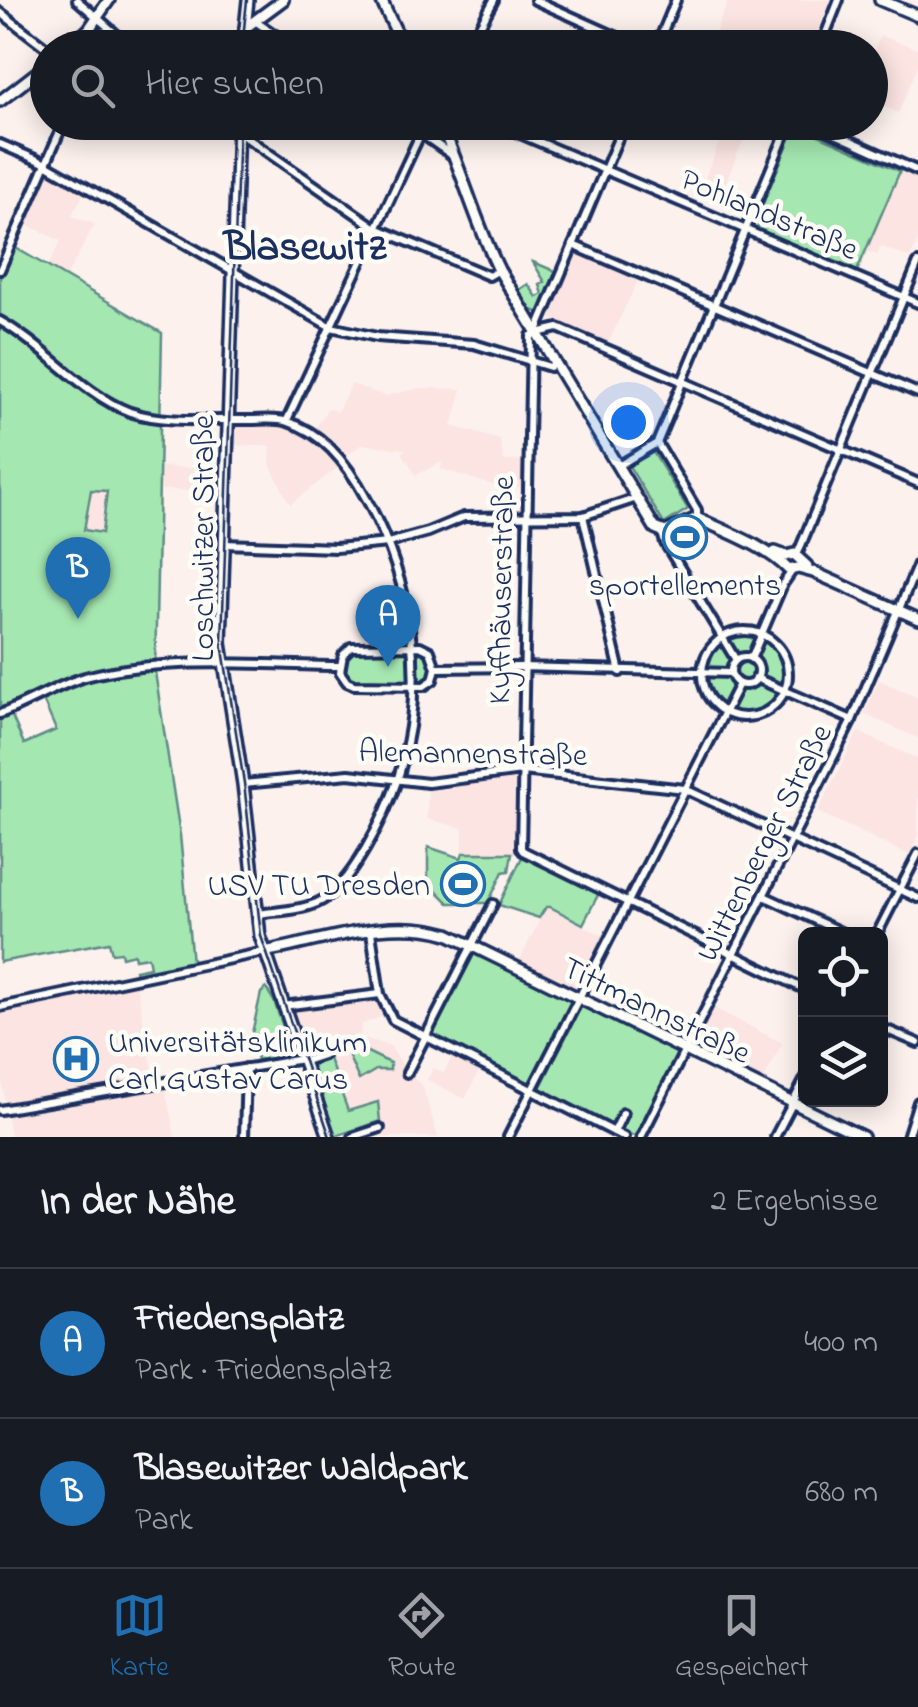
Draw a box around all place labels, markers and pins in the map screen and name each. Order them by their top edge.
sports icon: sportellements [662,514,708,560]
pin: B [46,536,110,619]
place label: sportellements [589,564,781,611]
pin: A [356,584,420,667]
sports icon: USV TU Dresden [440,861,486,907]
place label: USV TU Dresden [208,864,430,911]
place label: Universitätsklinikum Carl Gustav Carus [108,1021,367,1105]
hospital icon: Universitätsklinikum Carl Gustav Carus [53,1036,99,1082]

